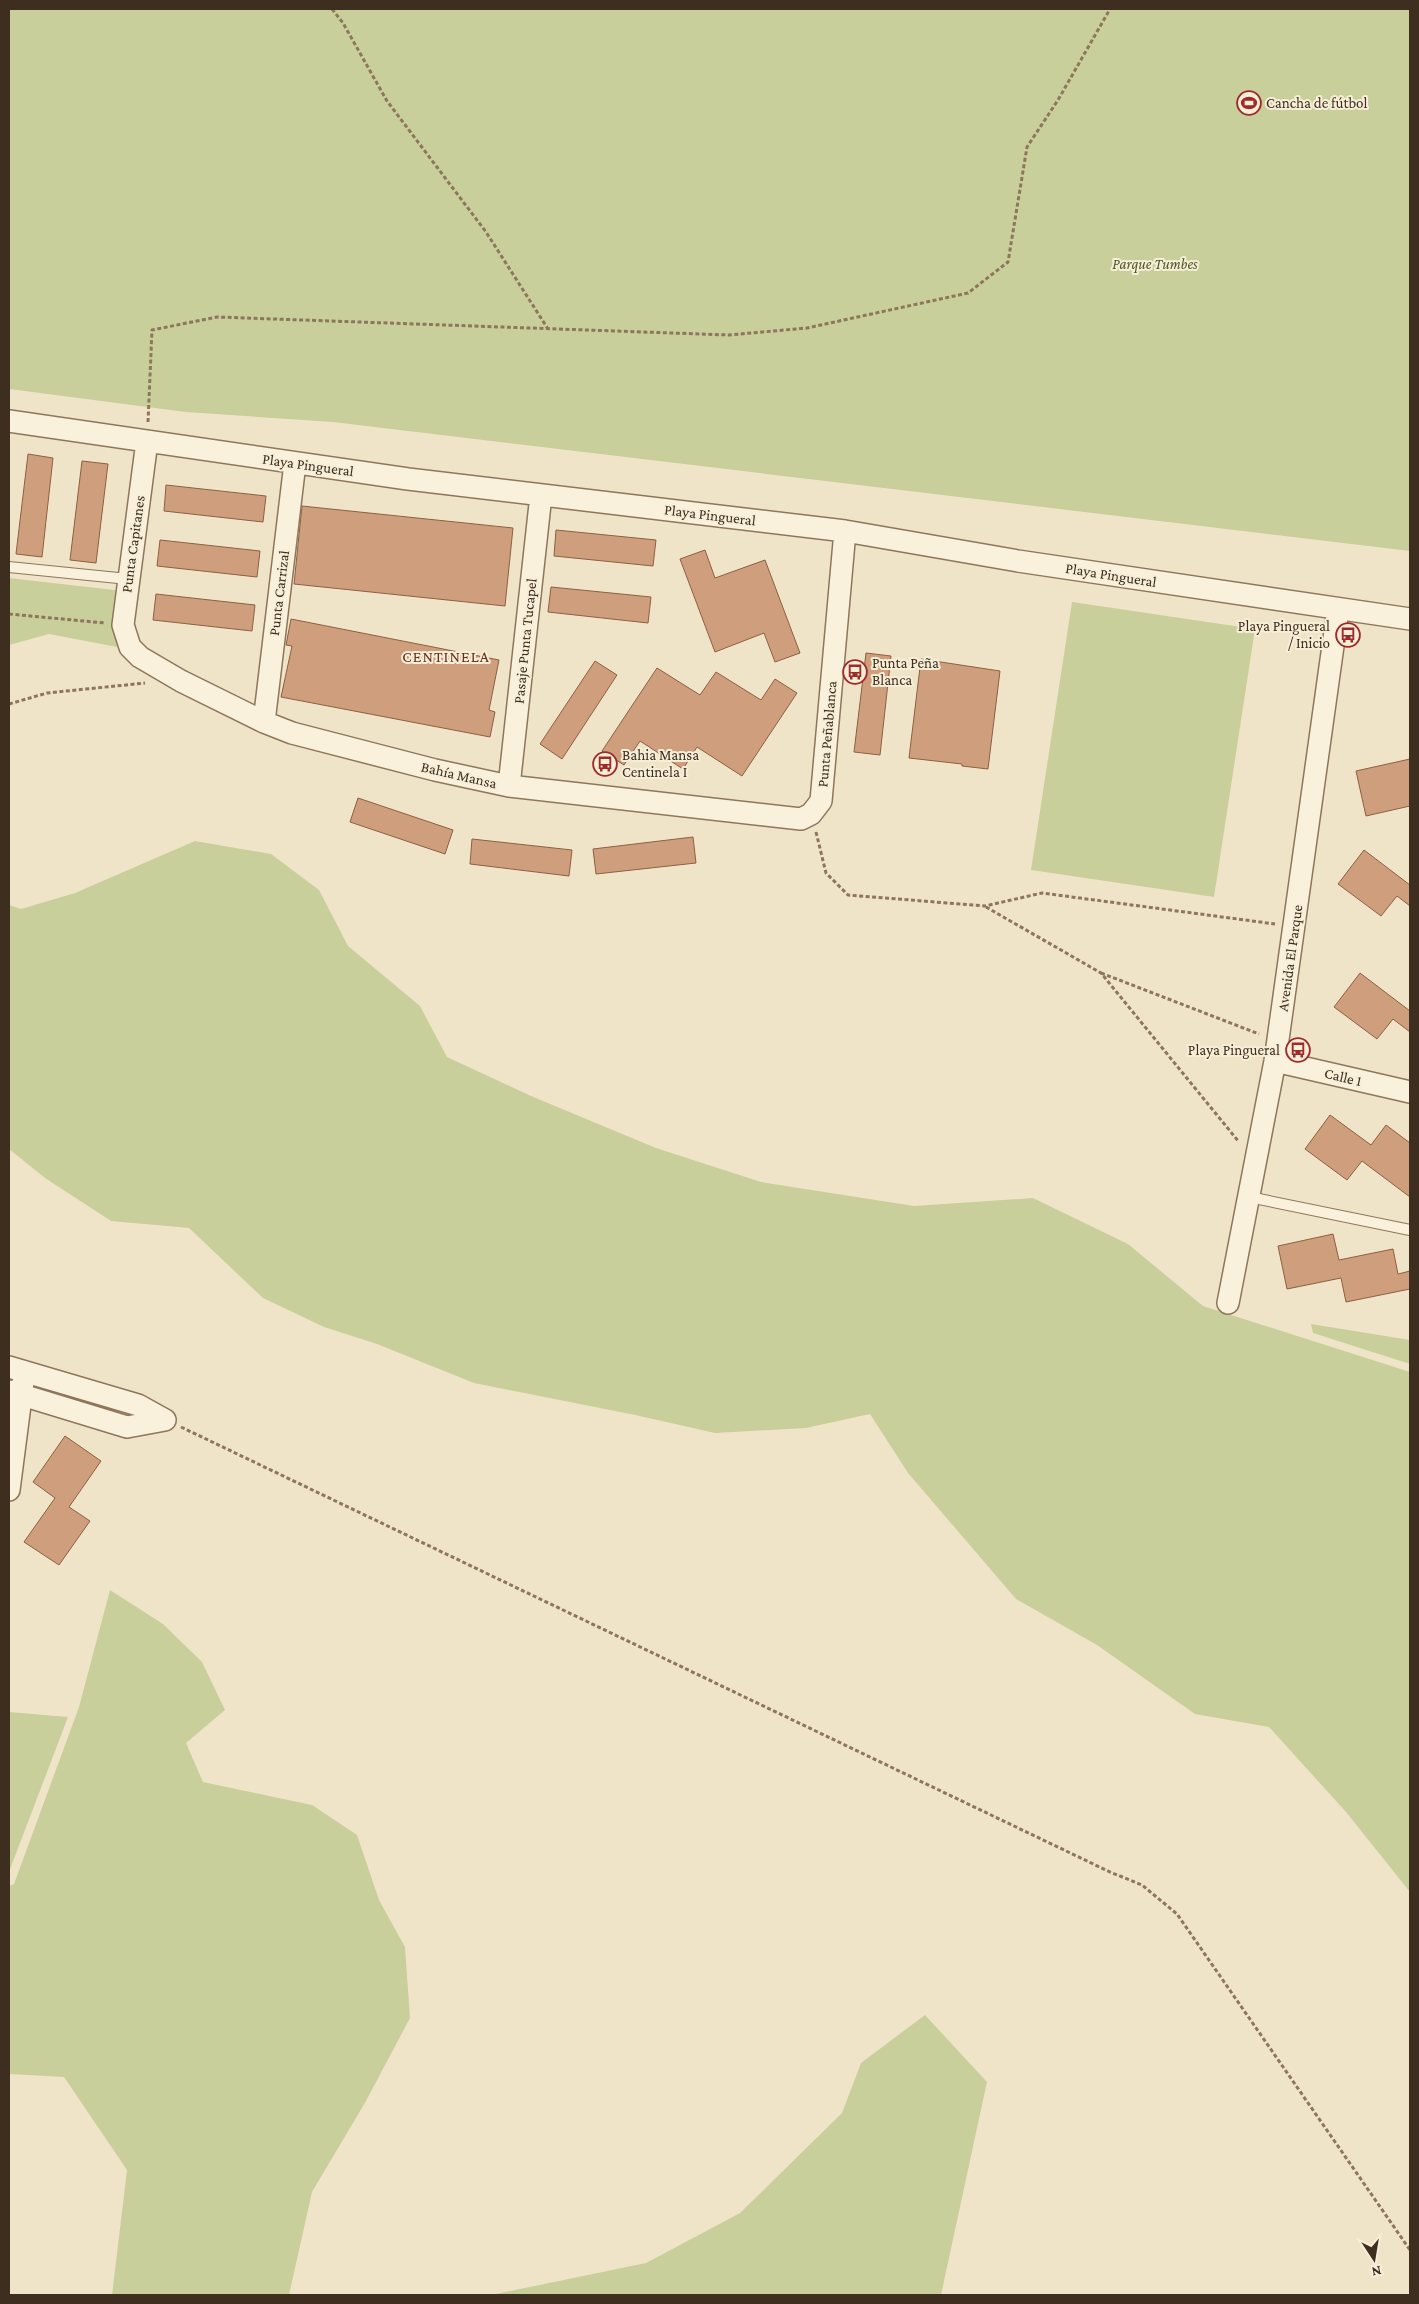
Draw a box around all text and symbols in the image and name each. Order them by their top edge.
sports icon: Cancha de fútbol [1236,90,1262,116]
place label: Cancha de fútbol [1266,95,1368,111]
park label: Parque Tumbes [1112,256,1198,273]
street label: Playa Pingueral [261,451,355,480]
street label: Punta Capitanes [118,494,149,594]
street label: Playa Pingueral [663,501,757,530]
street label: Punta Carrizal [266,549,292,637]
street label: Playa Pingueral [1064,560,1158,591]
street label: Pasaje Punta Tucapel [510,577,541,705]
place label: Playa Pingueral / Inicio [1238,618,1330,651]
bus stop icon: Playa Pingueral / Inicio [1335,622,1361,648]
district label: CENTINELA [402,648,490,665]
place label: Punta Peña Blanca [872,655,939,688]
bus stop icon: Punta Peña Blanca [842,659,868,685]
street label: Punta Peñablanca [814,680,840,788]
place label: Bahia Mansa Centinela I [622,747,699,780]
bus stop icon: Bahia Mansa Centinela I [592,751,618,777]
street label: Bahía Mansa [420,759,498,791]
street label: Avenida El Parque [1275,903,1306,1013]
bus stop icon: Playa Pingueral [1285,1037,1311,1063]
place label: Playa Pingueral [1188,1042,1280,1059]
street label: Calle 1 [1323,1065,1363,1089]
north arrow [1349,2234,1399,2284]
text: N [1370,2263,1383,2281]

